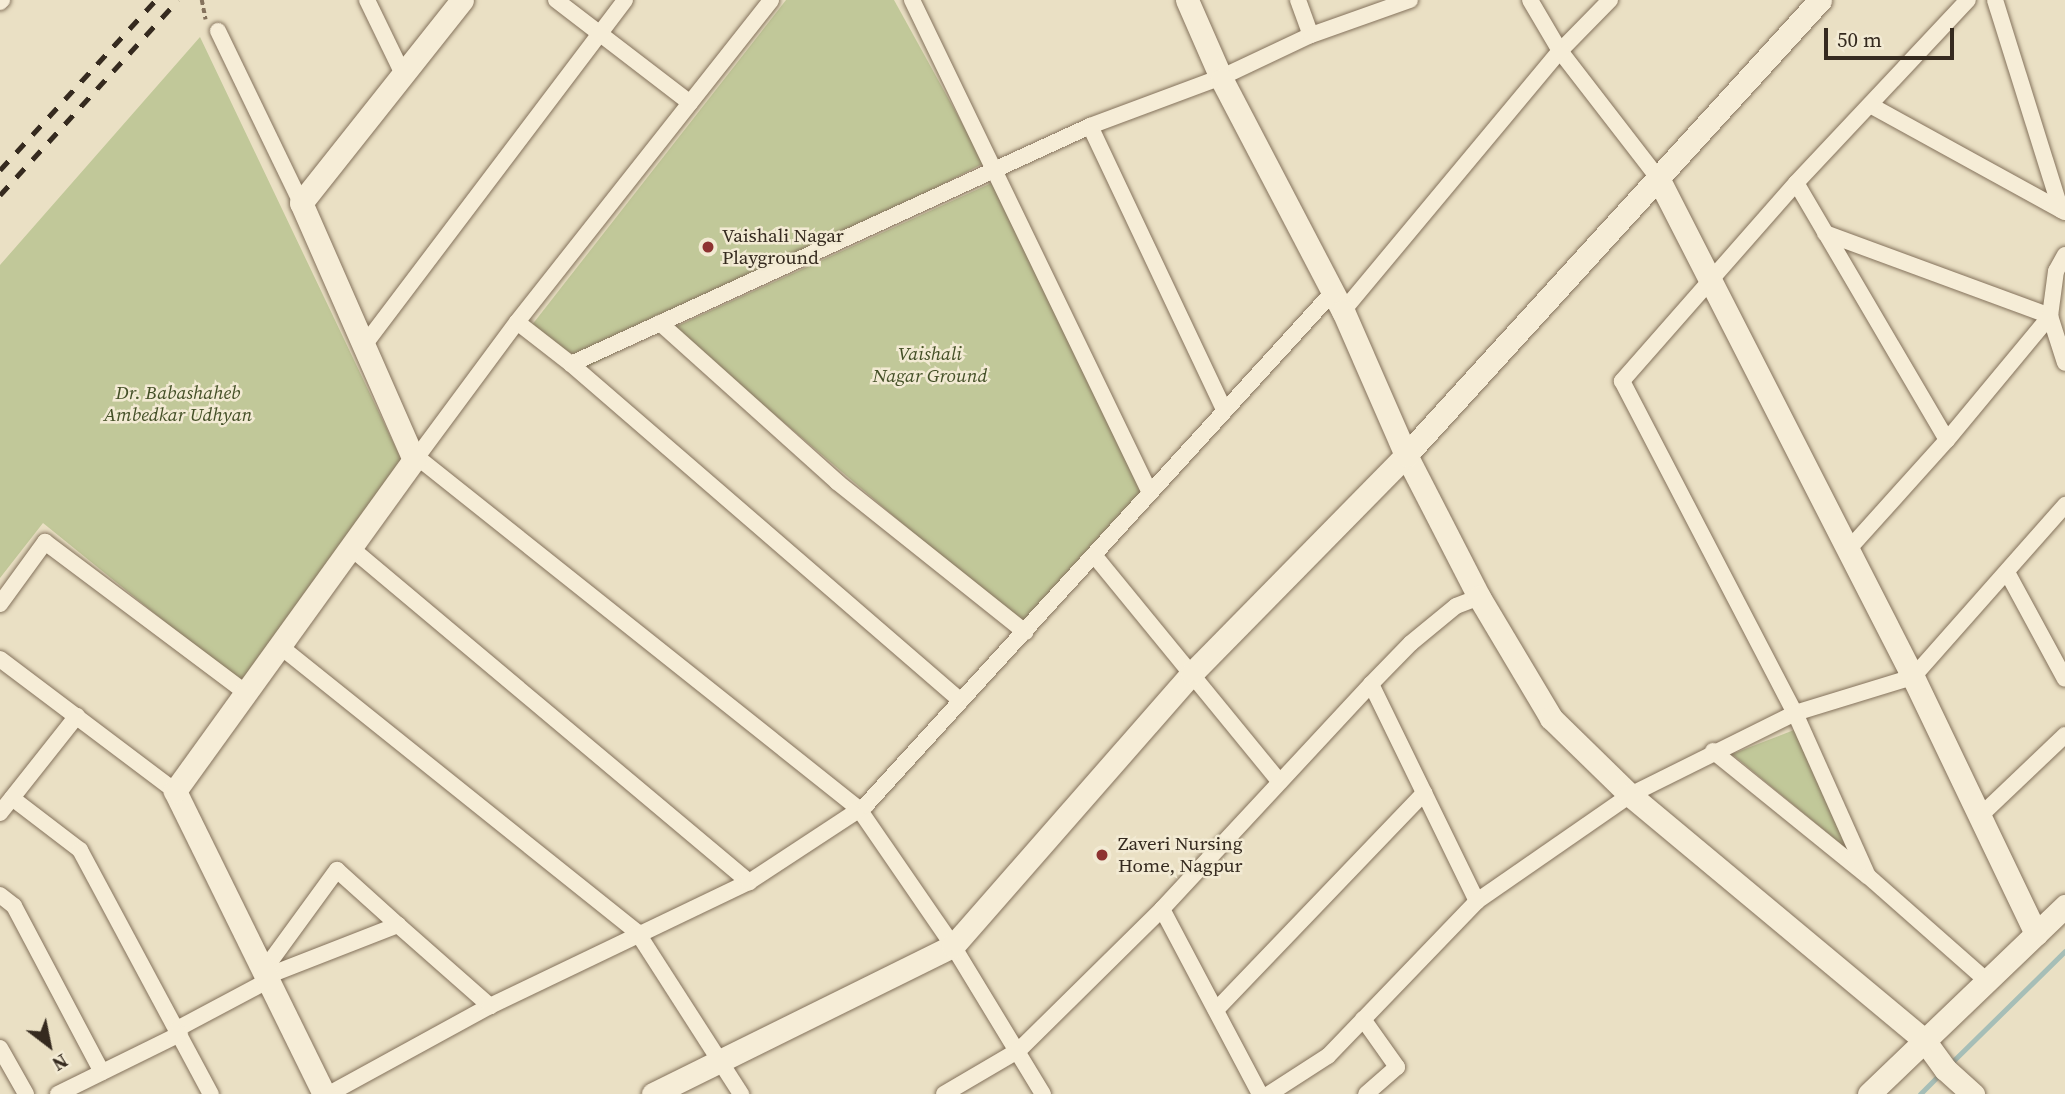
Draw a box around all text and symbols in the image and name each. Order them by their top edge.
scale bar [1827,14,1956,58]
text: 50 m [1837,25,1882,54]
place label: Vaishali Nagar Playground [722,225,844,269]
marker: Vaishali Nagar Playground [700,239,716,255]
park label: Vaishali Nagar Ground [873,343,987,387]
park label: Dr. Babashaheb Ambedkar Udhyan [104,382,252,426]
place label: Zaveri Nursing Home, Nagpur [1118,833,1243,877]
marker: Zaveri Nursing Home, Nagpur [1092,845,1112,865]
north arrow [14,1010,84,1080]
text: N [47,1048,73,1078]

